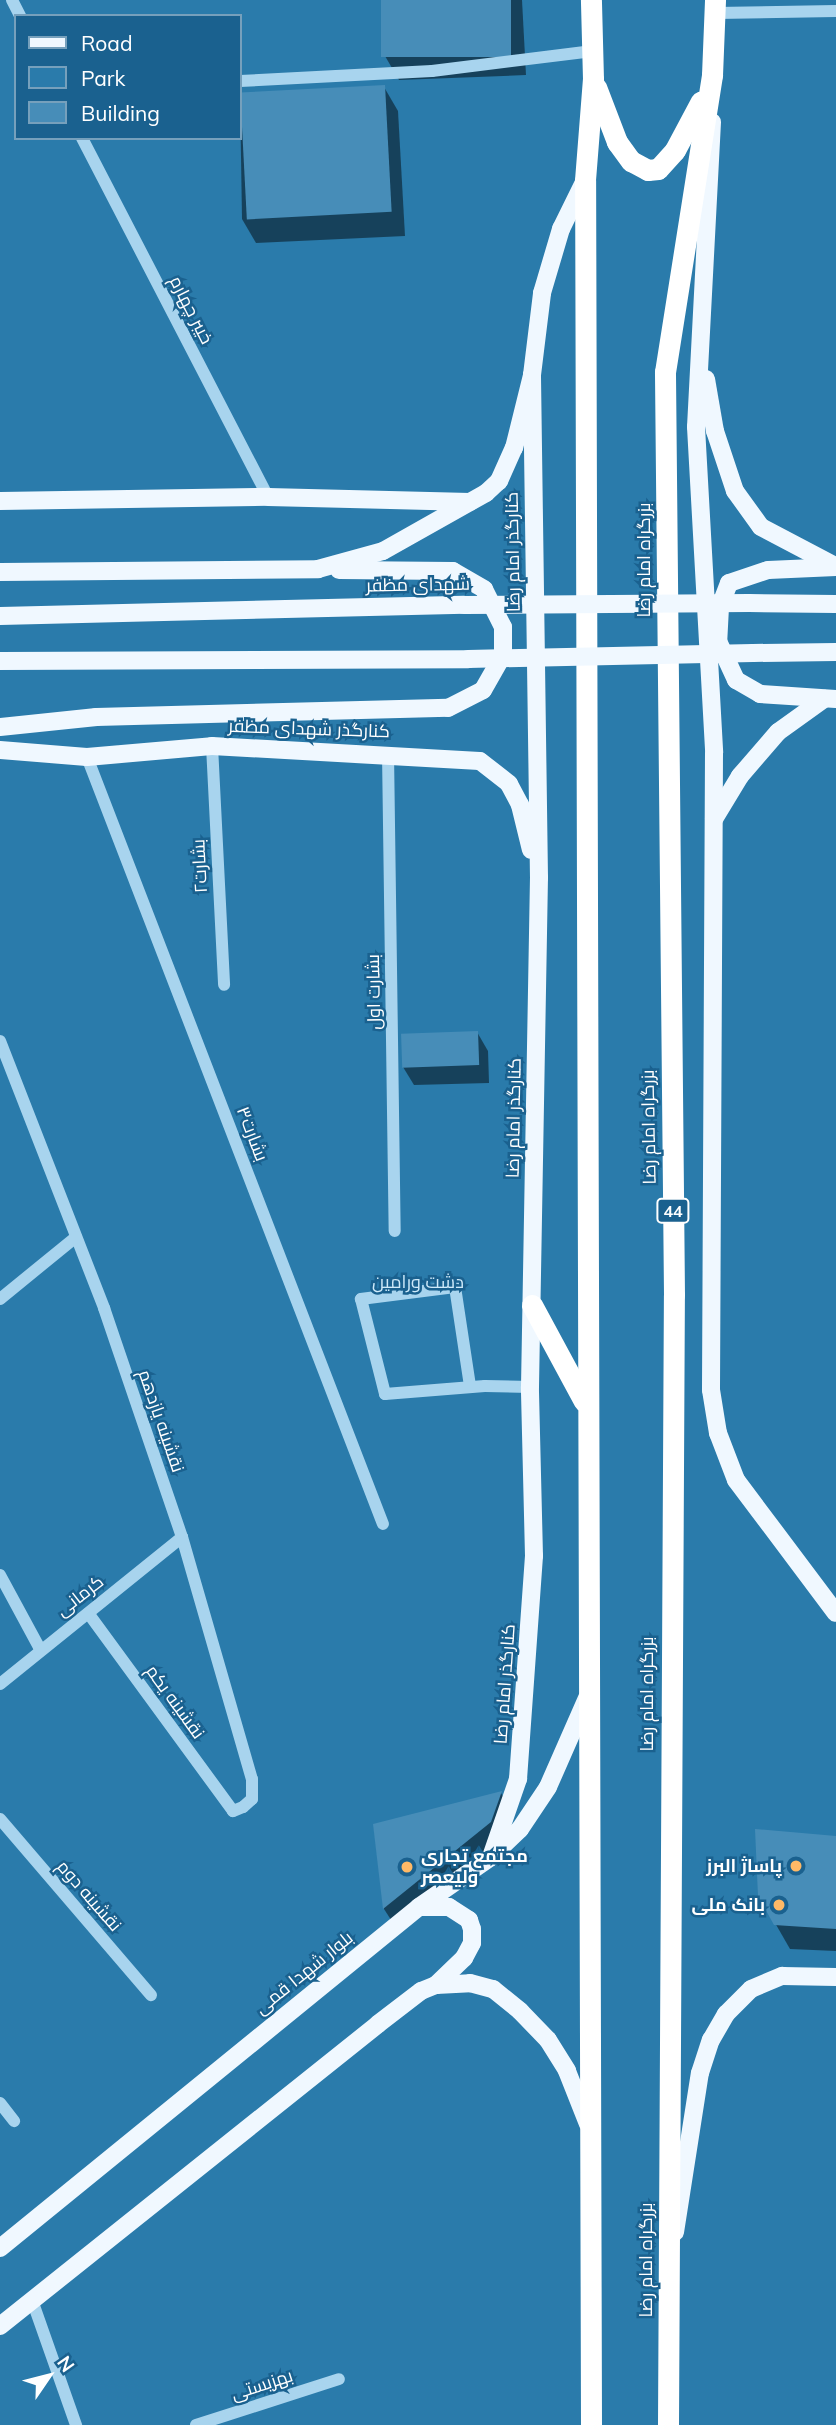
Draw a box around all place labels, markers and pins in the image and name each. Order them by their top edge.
place label: مجتمع تجاری ولیعصر [421,1846,528,1888]
place label: پاساژ البرز [706,1855,782,1877]
marker: پاساژ البرز [788,1858,804,1874]
marker: مجتمع تجاری ولیعصر [399,1859,415,1875]
place label: بانک ملی [691,1894,765,1916]
marker: بانک ملی [771,1897,787,1913]

